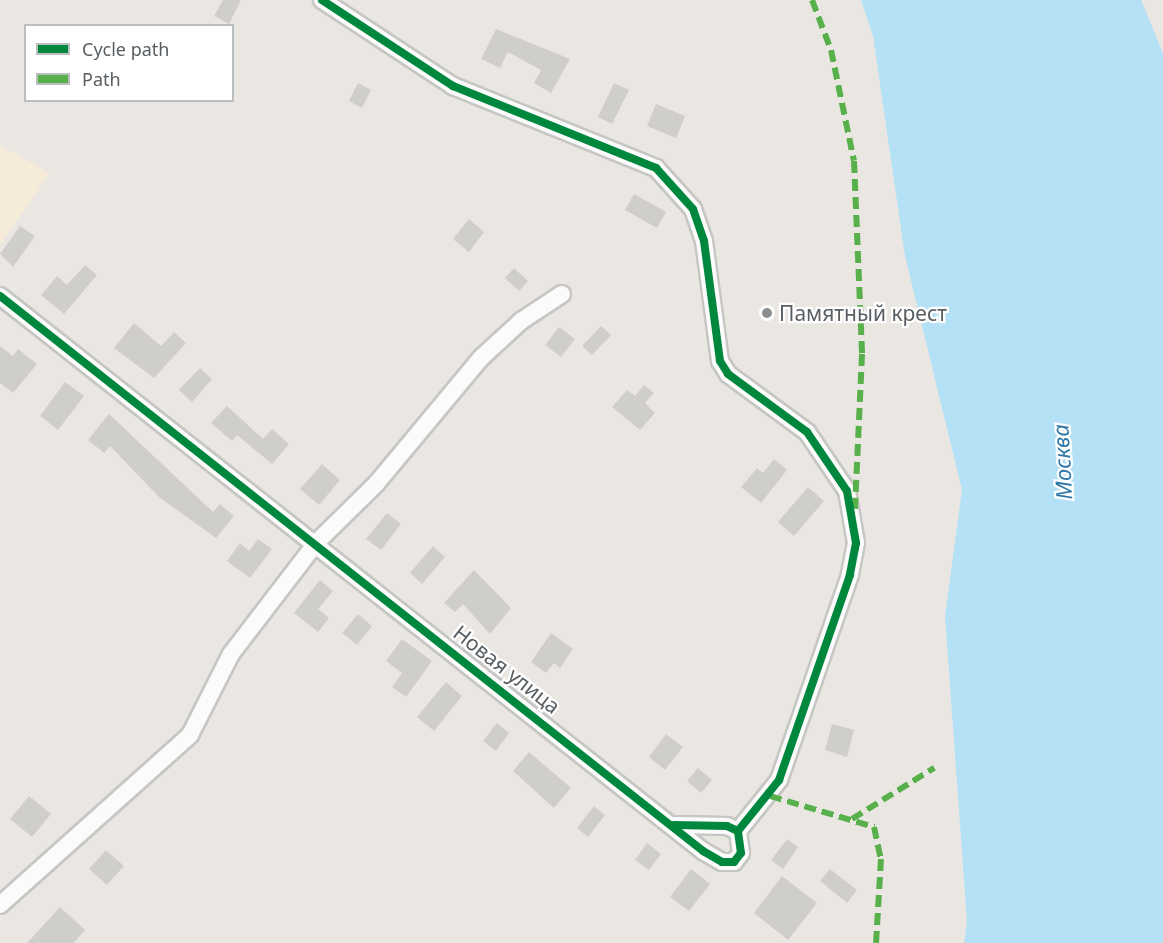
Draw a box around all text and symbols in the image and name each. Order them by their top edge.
legend [24,24,234,102]
text: Cycle path [82,37,169,61]
text: Path [82,67,121,91]
place label: Памятный крест [779,300,947,326]
marker: Памятный крест [760,306,774,320]
water label: Москва [1047,424,1077,500]
street label: Новая улица [449,619,565,719]

